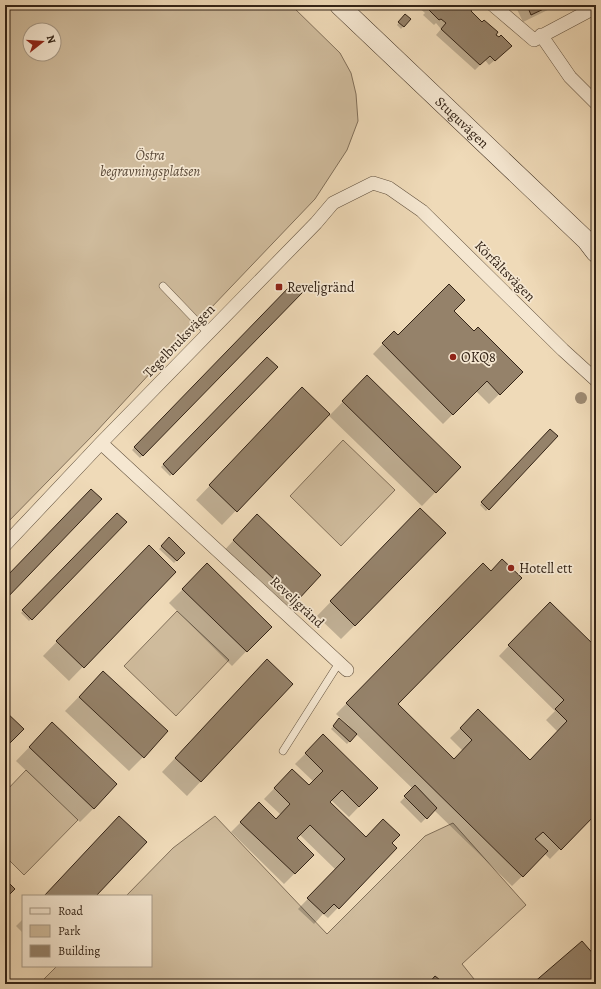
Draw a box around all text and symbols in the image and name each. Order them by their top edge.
north arrow [22,22,62,62]
text: N [43,33,59,45]
street label: Stuguvägen [431,92,493,153]
park label: Östra begravningsplatsen [100,146,200,181]
street label: Körfältsvägen [470,236,540,306]
place label: Reveljgränd [287,278,355,297]
marker: Reveljgränd [274,282,284,292]
street label: Tegelbruksvägen [139,300,219,382]
place label: OKQ8 [461,348,496,367]
marker: OKQ8 [448,352,458,362]
place label: Hotell ett [519,559,573,578]
marker: Hotell ett [506,563,516,573]
street label: Reveljgränd [266,572,329,632]
legend [22,895,152,967]
text: Road [58,903,84,919]
text: Park [58,923,81,939]
text: Building [58,943,100,959]

